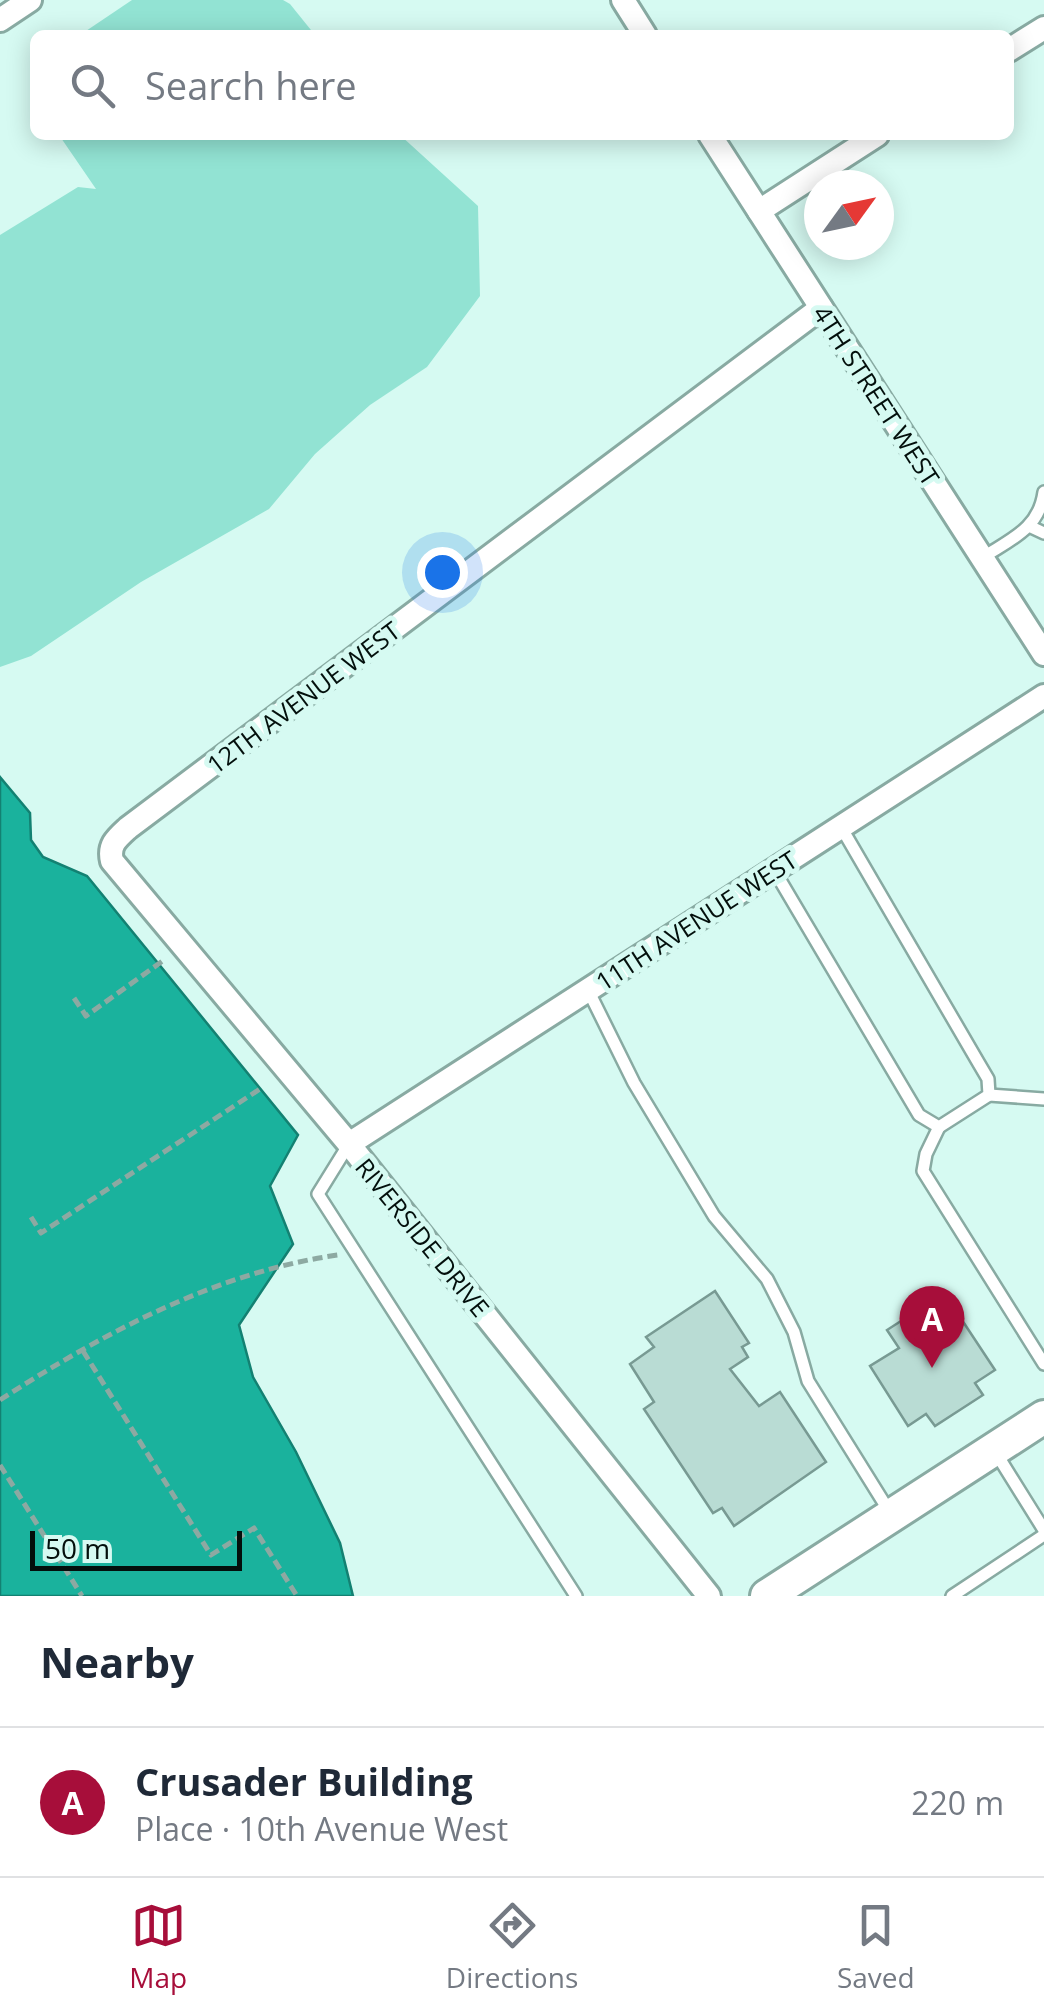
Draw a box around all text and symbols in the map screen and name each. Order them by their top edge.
search box [30,30,1014,140]
icon: search [65,58,120,113]
text: Search here [145,59,357,111]
north arrow [804,170,894,260]
street label: 4TH STREET WEST [806,298,948,492]
your location [417,547,468,598]
street label: 12TH AVENUE WEST [199,613,407,781]
street label: 11TH AVENUE WEST [589,842,803,998]
street label: RIVERSIDE DRIVE [348,1150,498,1324]
pin: A [900,1286,964,1368]
scale bar [30,1526,242,1570]
text: 50 m [45,1529,110,1567]
text: Nearby [40,1633,194,1690]
text: Crusader Building [135,1755,473,1807]
text: A [61,1781,84,1824]
text: 220 m [911,1781,1004,1824]
text: Place · 10th Avenue West [135,1807,508,1850]
tab: Map [129,1898,187,1996]
tab: Directions [446,1898,578,1996]
tab: Saved [837,1898,915,1996]

